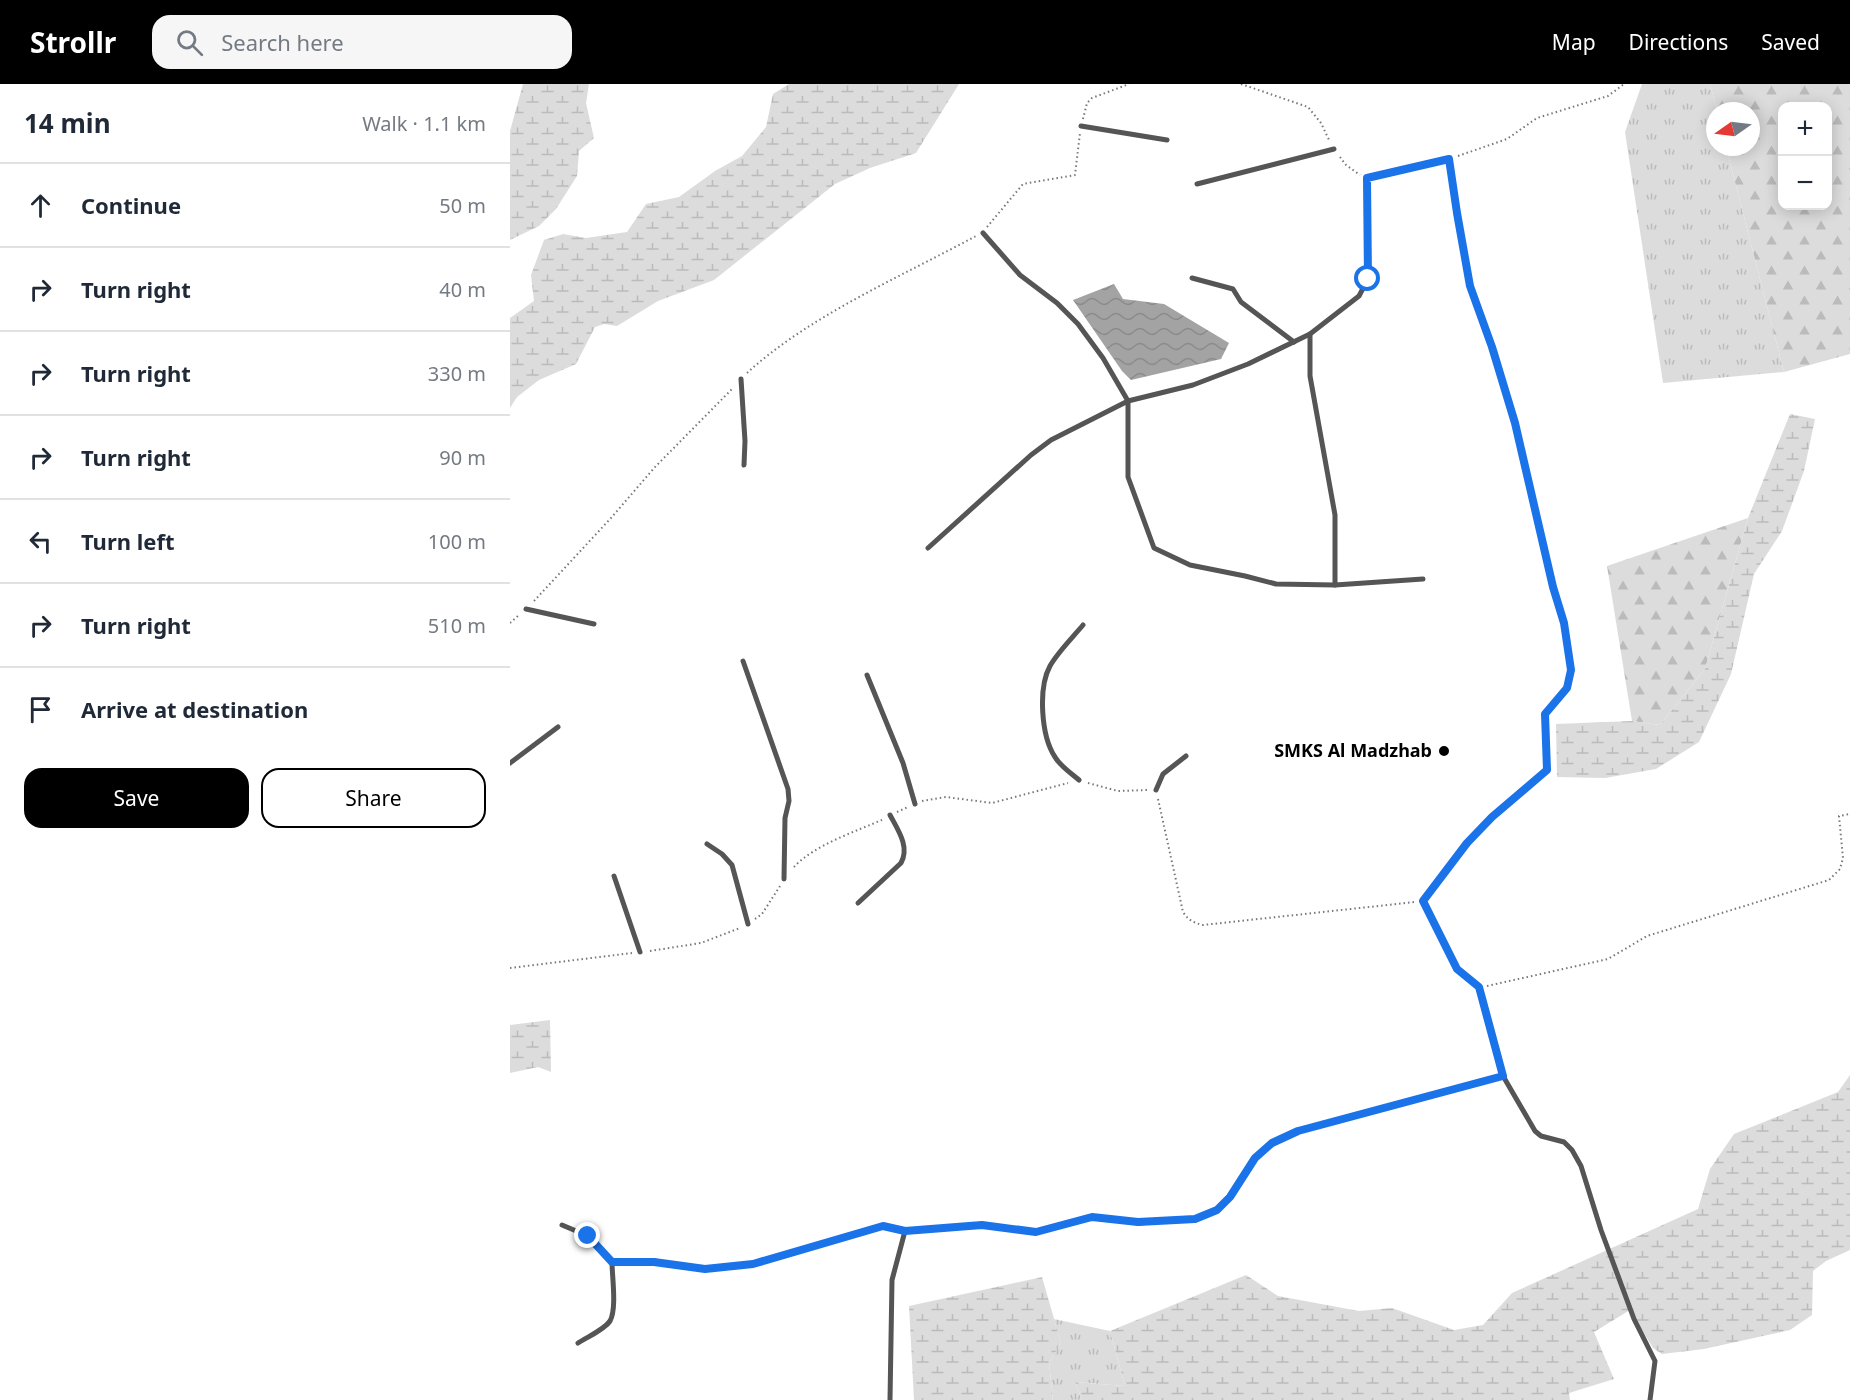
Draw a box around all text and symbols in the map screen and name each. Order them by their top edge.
search box [152,15,572,69]
text: Strollr [30,23,116,61]
icon: search [173,26,206,59]
text: Search here [221,27,344,57]
text: Map [1552,28,1596,56]
text: Directions [1629,28,1728,56]
text: Saved [1761,28,1820,56]
north arrow [1706,102,1760,156]
map controls [1778,102,1832,210]
button: + [1778,102,1832,156]
text: 14 min [24,105,111,141]
text: Walk · 1.1 km [362,110,486,137]
button: − [1778,156,1832,210]
icon: ahead [24,189,57,222]
text: Continue [81,190,181,220]
text: 50 m [439,192,486,219]
route start [1354,265,1380,291]
icon: right [24,273,57,306]
text: Turn right [81,274,191,304]
text: 40 m [439,276,486,303]
icon: right [24,357,57,390]
text: Turn right [81,358,191,388]
text: 330 m [428,360,486,387]
icon: right [24,441,57,474]
text: Turn right [81,442,191,472]
text: 90 m [439,444,486,471]
icon: left [24,525,57,558]
text: Turn left [81,526,175,556]
text: 100 m [428,528,486,555]
icon: right [24,609,57,642]
text: Turn right [81,610,191,640]
text: 510 m [428,612,486,639]
icon: arrive [24,693,57,726]
text: Arrive at destination [81,694,308,724]
place label: SMKS Al Madzhab [1274,738,1432,762]
marker: SMKS Al Madzhab [1437,744,1451,758]
button: Save [24,768,249,828]
button: Share [261,768,486,828]
route end [574,1222,600,1248]

